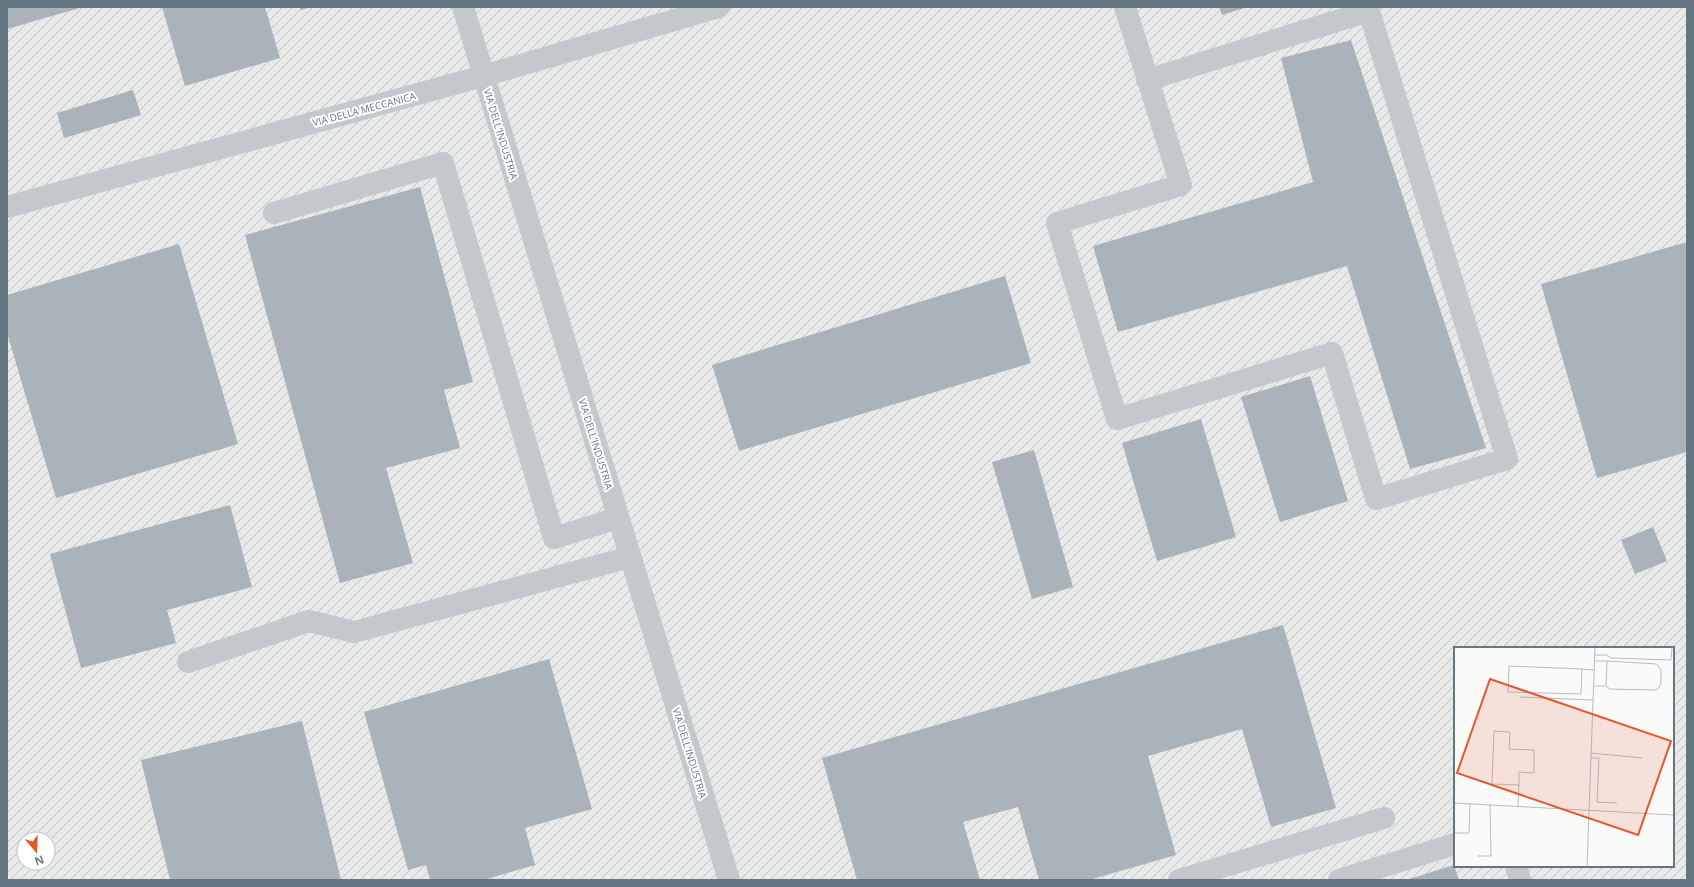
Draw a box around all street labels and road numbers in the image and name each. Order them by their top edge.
street label: VIA DELL'INDUSTRIA [481,87,522,182]
street label: VIA DELLA MECCANICA [311,88,418,130]
street label: VIA DELL'INDUSTRIA [576,397,617,492]
street label: VIA DELL'INDUSTRIA [670,706,711,801]

